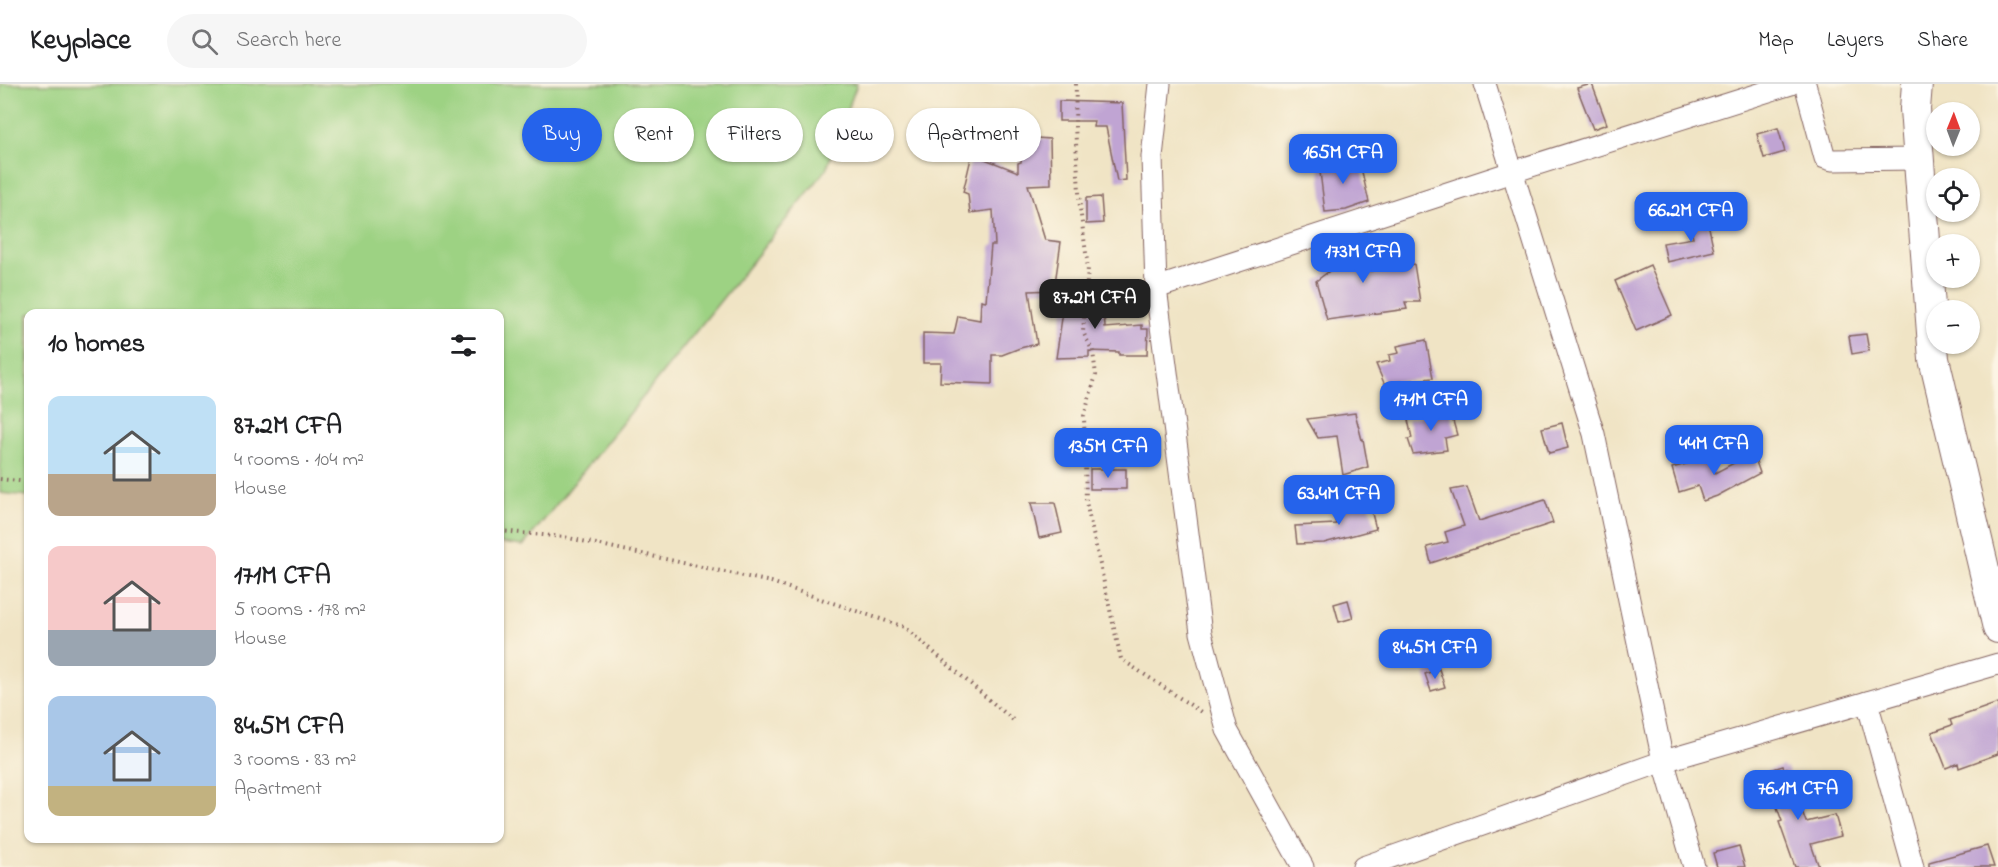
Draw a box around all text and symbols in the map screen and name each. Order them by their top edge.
search box [167,14,587,68]
text: Keyplace [30,21,131,62]
icon: search [188,25,221,58]
text: Search here [236,25,341,57]
text: Map [1758,26,1794,56]
text: Layers [1827,26,1884,56]
text: Share [1917,26,1968,56]
north arrow [1926,102,1980,156]
map controls [1926,102,1980,354]
chip: Buy [522,108,602,162]
chip: Rent [614,108,694,162]
chip: Filters [706,108,803,162]
chip: New [815,108,894,162]
chip: Apartment [906,108,1041,162]
pin: 165M CFA [1281,134,1405,185]
text: 165M CFA [1303,139,1383,168]
button: locate [1926,168,1980,222]
pin: 66.2M CFA [1622,192,1760,243]
text: 66.2M CFA [1648,197,1734,226]
pin: 173M CFA [1301,233,1425,284]
button: + [1926,234,1980,288]
text: 173M CFA [1325,238,1401,267]
pin: 87.2M CFA [1026,279,1164,330]
text: 87.2M CFA [1053,284,1137,313]
button: − [1926,300,1980,354]
text: 10 homes [48,326,145,364]
icon: filters [447,329,480,362]
pin: 171M CFA [1369,381,1493,432]
text: 171M CFA [1394,386,1468,415]
text: 87.2M CFA [234,408,342,446]
icon: home [96,420,168,492]
pin: 44M CFA [1659,425,1769,476]
pin: 135M CFA [1046,428,1170,479]
text: 44M CFA [1679,430,1749,459]
text: 135M CFA [1068,433,1148,462]
text: 4 rooms · 104 m² [234,446,364,475]
text: House [234,475,287,504]
pin: 63.4M CFA [1270,475,1408,526]
text: 63.4M CFA [1298,480,1380,509]
text: 171M CFA [234,558,331,596]
icon: home [96,570,168,642]
text: 5 rooms · 178 m² [234,596,366,625]
text: House [234,625,287,654]
pin: 84.5M CFA [1366,629,1504,680]
text: 84.5M CFA [1393,634,1477,663]
text: 84.5M CFA [234,708,344,746]
icon: home [96,720,168,792]
text: 3 rooms · 83 m² [234,746,356,775]
pin: 76.1M CFA [1729,770,1867,821]
text: Apartment [234,775,322,804]
text: 76.1M CFA [1758,775,1838,804]

